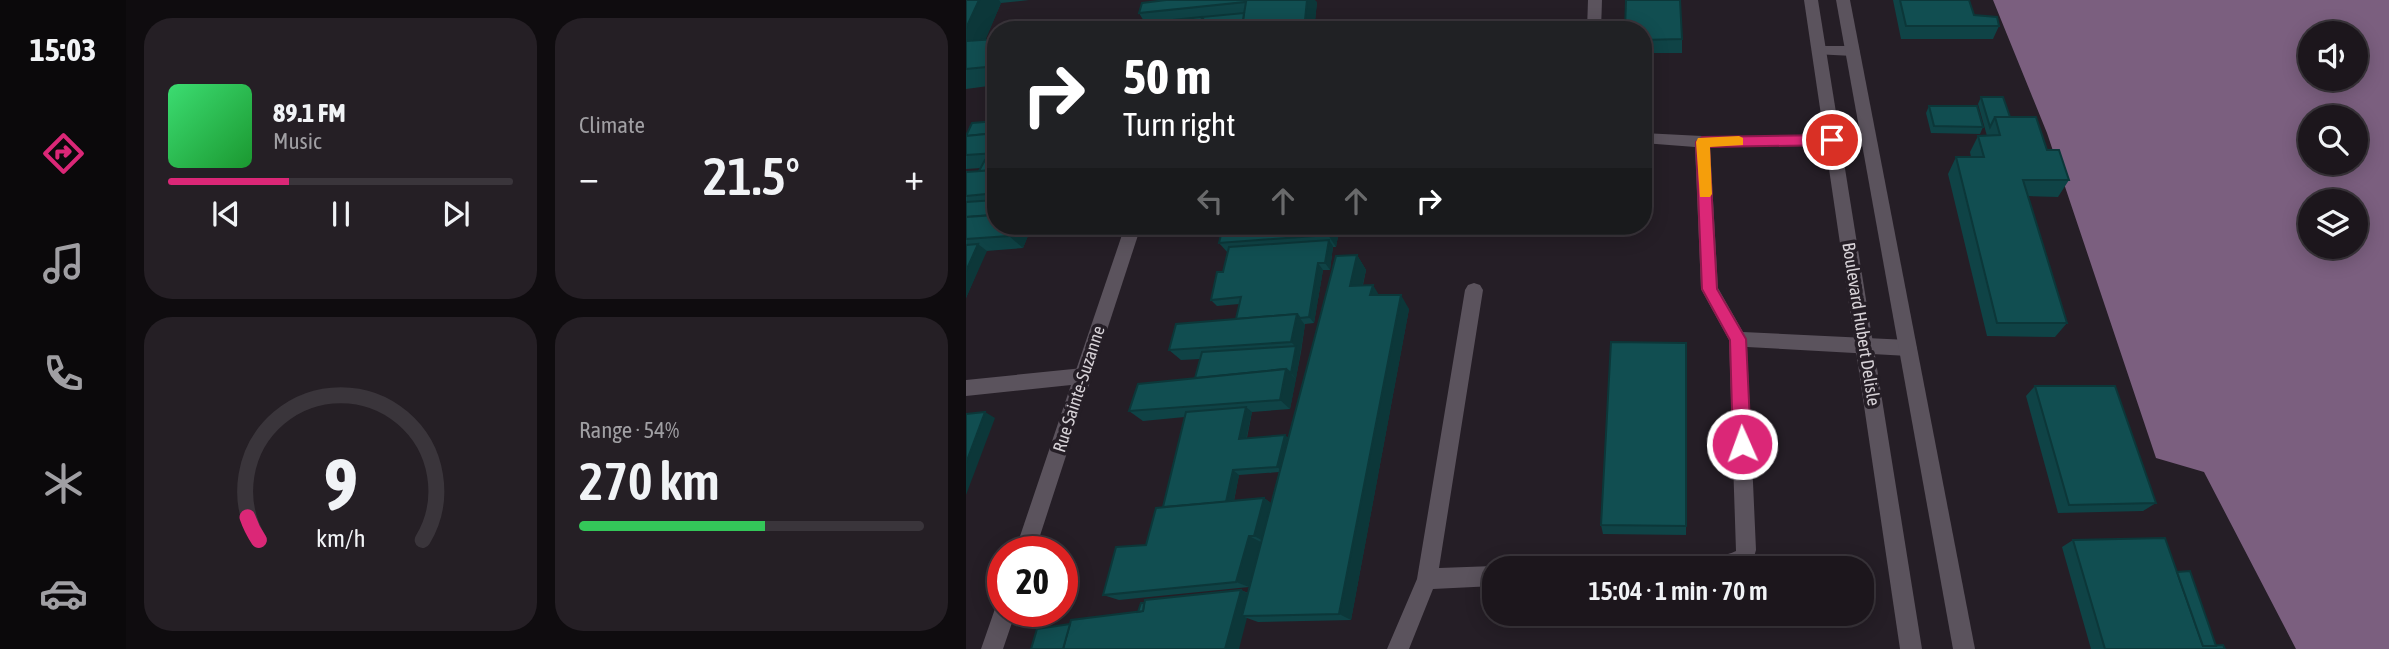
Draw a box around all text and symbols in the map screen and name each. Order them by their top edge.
map controls [2298,21,2368,259]
button: sound [2298,21,2368,91]
text: 15:03 [30,31,96,68]
text: 50 m [1123,48,1211,104]
icon: right [1008,49,1099,140]
text: 89.1 FM [273,98,346,128]
button: search [2298,105,2368,175]
text: Turn right [1123,106,1236,143]
pin [1802,110,1862,170]
text: Climate [579,112,645,138]
icon: arrive [1813,121,1851,159]
text: Music [273,128,321,154]
icon: directions [39,129,88,178]
text: 21.5° [703,146,800,206]
text: − [579,155,599,198]
text: + [904,155,924,198]
icon: left [1191,182,1229,220]
icon: ahead [1264,182,1302,220]
icon: ahead [1337,182,1375,220]
icon: right [1410,182,1448,220]
button: layers [2298,189,2368,259]
icon: previous [207,195,245,233]
icon: pause [322,195,360,233]
icon: next [437,195,475,233]
icon: music [39,239,88,288]
street label: Boulevard Hubert Delisle [1838,241,1885,407]
street label: Rue Sainte-Suzanne [1048,323,1109,455]
icon: phone [39,349,88,398]
position arrow [1705,407,1779,481]
text: Range · 54% [579,417,679,443]
text: 9 [323,442,358,525]
text: 270 km [579,451,720,511]
icon: climate [39,459,88,508]
text: km/h [316,524,365,552]
speed limit sign: 20 [987,536,1078,627]
icon: car [39,569,88,618]
text: 15:04 · 1 min · 70 m [1588,576,1768,606]

